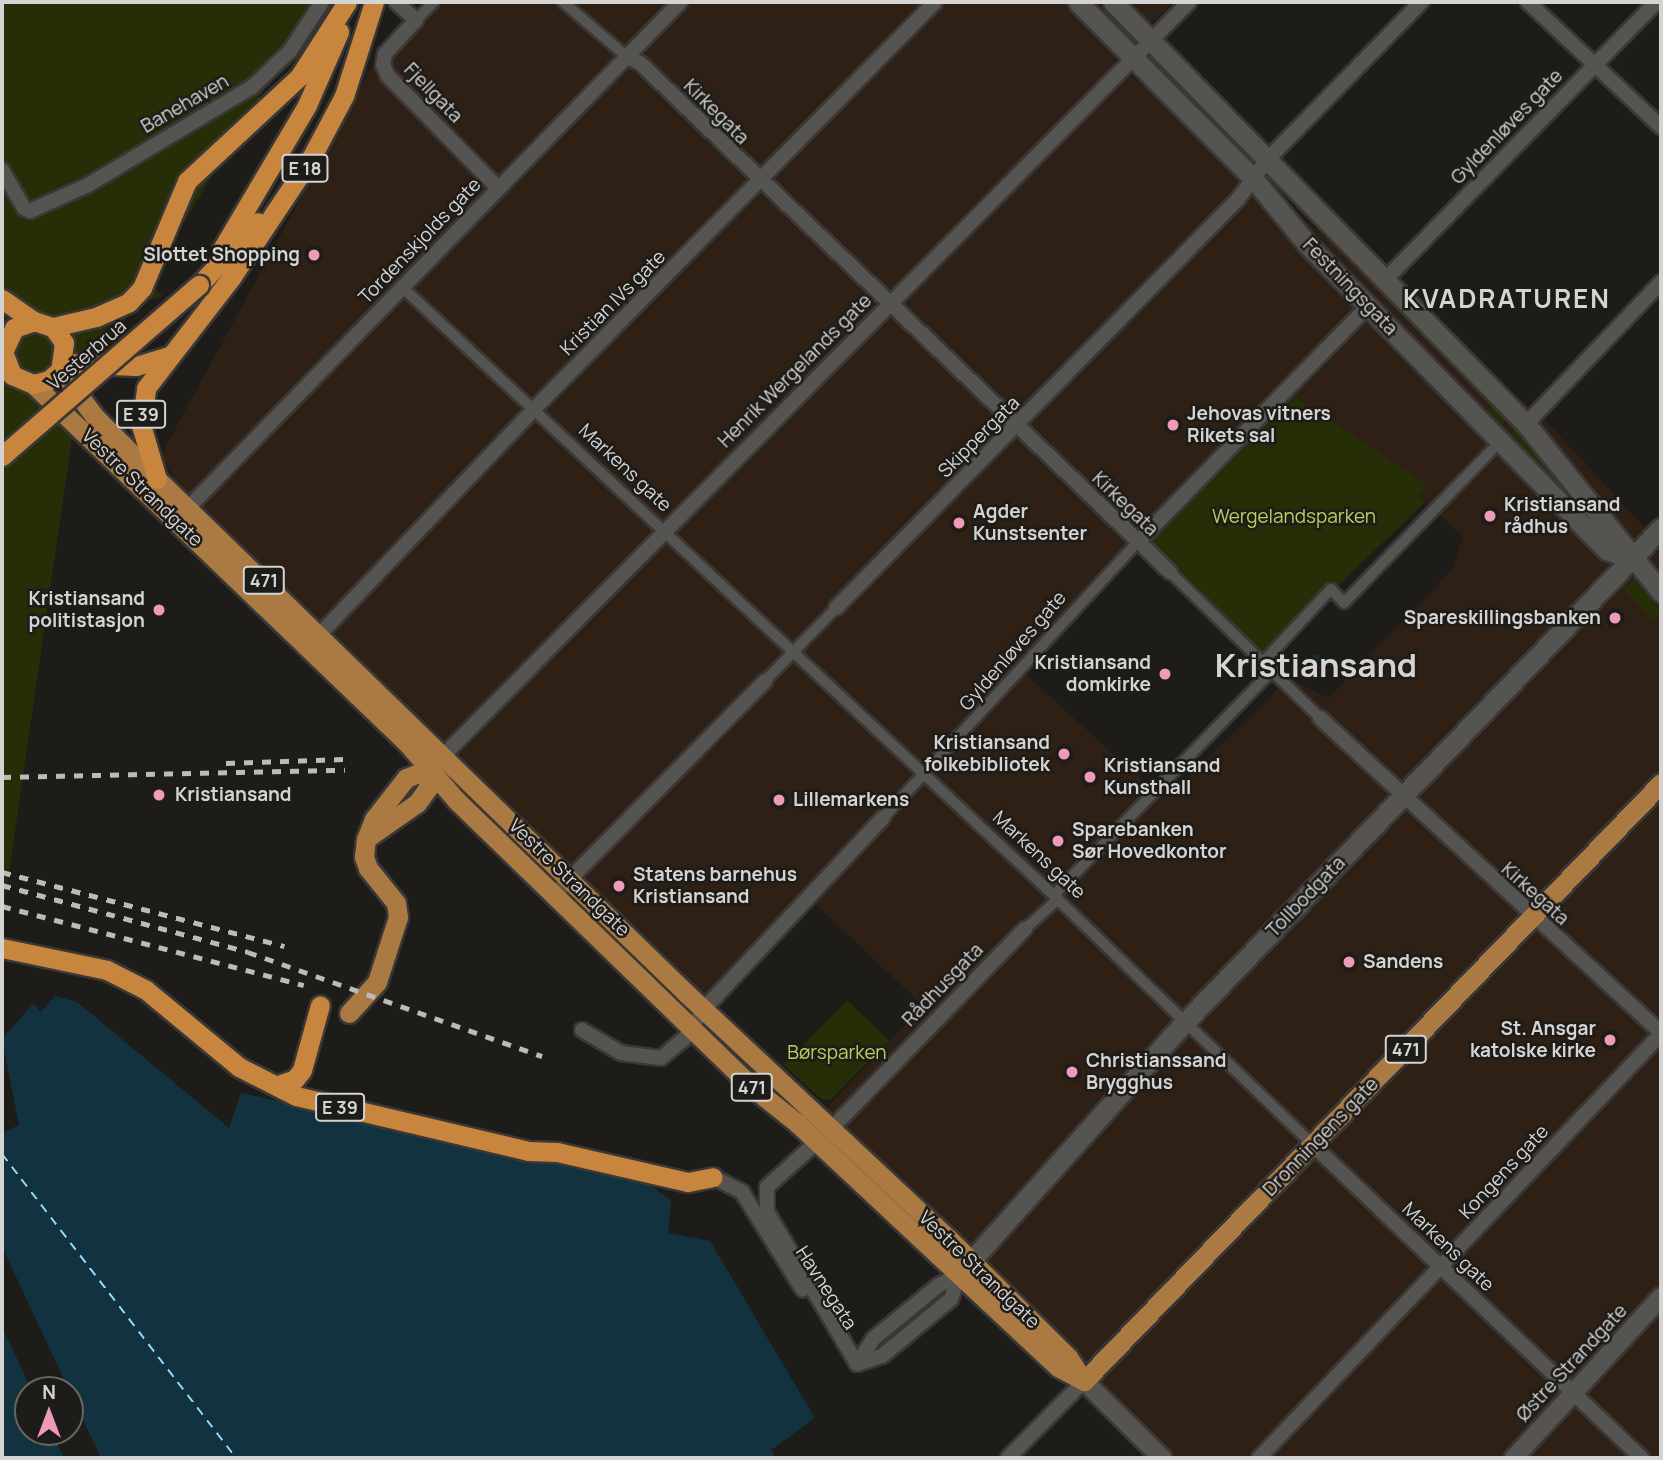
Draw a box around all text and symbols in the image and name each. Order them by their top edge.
street label: Fjellgata [399,58,467,128]
street label: Gyldenløves gate [1446,65,1568,189]
street label: Banehaven [137,70,233,138]
street label: Kirkegata [679,75,753,149]
road number: E 18 [280,154,330,182]
street label: Tordenskjolds gate [354,173,486,309]
street label: Festningsgata [1298,234,1402,340]
place label: Slottet Shopping [143,244,300,266]
street label: Kristian IVs gate [556,246,670,360]
marker: Slottet Shopping [306,247,322,263]
district label: KVADRATUREN [1404,283,1610,315]
street label: Henrik Wergelands gate [714,290,876,452]
street label: Vesterbrua [43,315,131,395]
street label: Skippergata [934,392,1024,482]
road number: E 39 [115,400,167,428]
place label: Jehovas vitners Rikets sal [1187,403,1331,447]
marker: Jehovas vitners Rikets sal [1165,417,1181,433]
street label: Markens gate [574,419,676,517]
street label: Vestre Strandgate [77,424,207,552]
street label: Kirkegata [1087,467,1163,541]
place label: Kristiansand rådhus [1504,494,1621,538]
place label: Agder Kunstsenter [973,501,1087,545]
park label: Wergelandsparken [1212,506,1376,528]
marker: Kristiansand rådhus [1482,508,1498,524]
marker: Agder Kunstsenter [951,515,967,531]
road number: 471 [241,566,287,594]
street label: Gyldenløves gate [955,587,1071,715]
place label: Kristiansand politistasjon [28,588,145,632]
marker: Kristiansand politistasjon [151,602,167,618]
place label: Spareskillingsbanken [1404,607,1601,629]
marker: Spareskillingsbanken [1607,610,1623,626]
district label: Kristiansand [1215,645,1417,685]
place label: Kristiansand domkirke [1034,652,1151,696]
marker: Kristiansand domkirke [1157,666,1173,682]
place label: Kristiansand folkebibliotek [924,732,1050,776]
marker: Kristiansand folkebibliotek [1056,746,1072,762]
place label: Kristiansand Kunsthall [1104,755,1221,799]
marker: Kristiansand Kunsthall [1082,769,1098,785]
place label: Kristiansand [175,784,292,806]
marker: Kristiansand [149,785,169,805]
place label: Lillemarkens [793,789,909,811]
marker: Lillemarkens [771,792,787,808]
street label: Markens gate [988,806,1090,904]
street label: Vestre Strandgate [504,814,634,942]
place label: Sparebanken Sør Hovedkontor [1072,819,1227,863]
marker: Sparebanken Sør Hovedkontor [1050,833,1066,849]
street label: Tollbodgata [1262,852,1350,942]
street label: Kirkegata [1497,858,1573,930]
place label: Statens barnehus Kristiansand [633,864,797,908]
marker: Statens barnehus Kristiansand [611,878,627,894]
street label: Rådhusgata [898,939,988,1031]
place label: Sandens [1363,951,1443,973]
marker: Sandens [1341,954,1357,970]
place label: St. Ansgar katolske kirke [1470,1018,1596,1062]
marker: St. Ansgar katolske kirke [1602,1032,1618,1048]
road number: 471 [1383,1034,1429,1064]
park label: Børsparken [787,1042,887,1064]
place label: Christianssand Brygghus [1086,1050,1226,1094]
marker: Christianssand Brygghus [1064,1064,1080,1080]
road number: 471 [729,1072,775,1102]
street label: Dronningens gate [1259,1073,1383,1201]
road number: E 39 [314,1092,366,1122]
street label: Kongens gate [1455,1120,1553,1224]
street label: Markens gate [1397,1198,1499,1296]
street label: Vestre Strandgate [914,1206,1044,1334]
street label: Havnegata [791,1242,861,1334]
street label: Østre Strandgate [1512,1300,1632,1426]
north arrow [14,1376,84,1446]
text: N [42,1379,56,1405]

